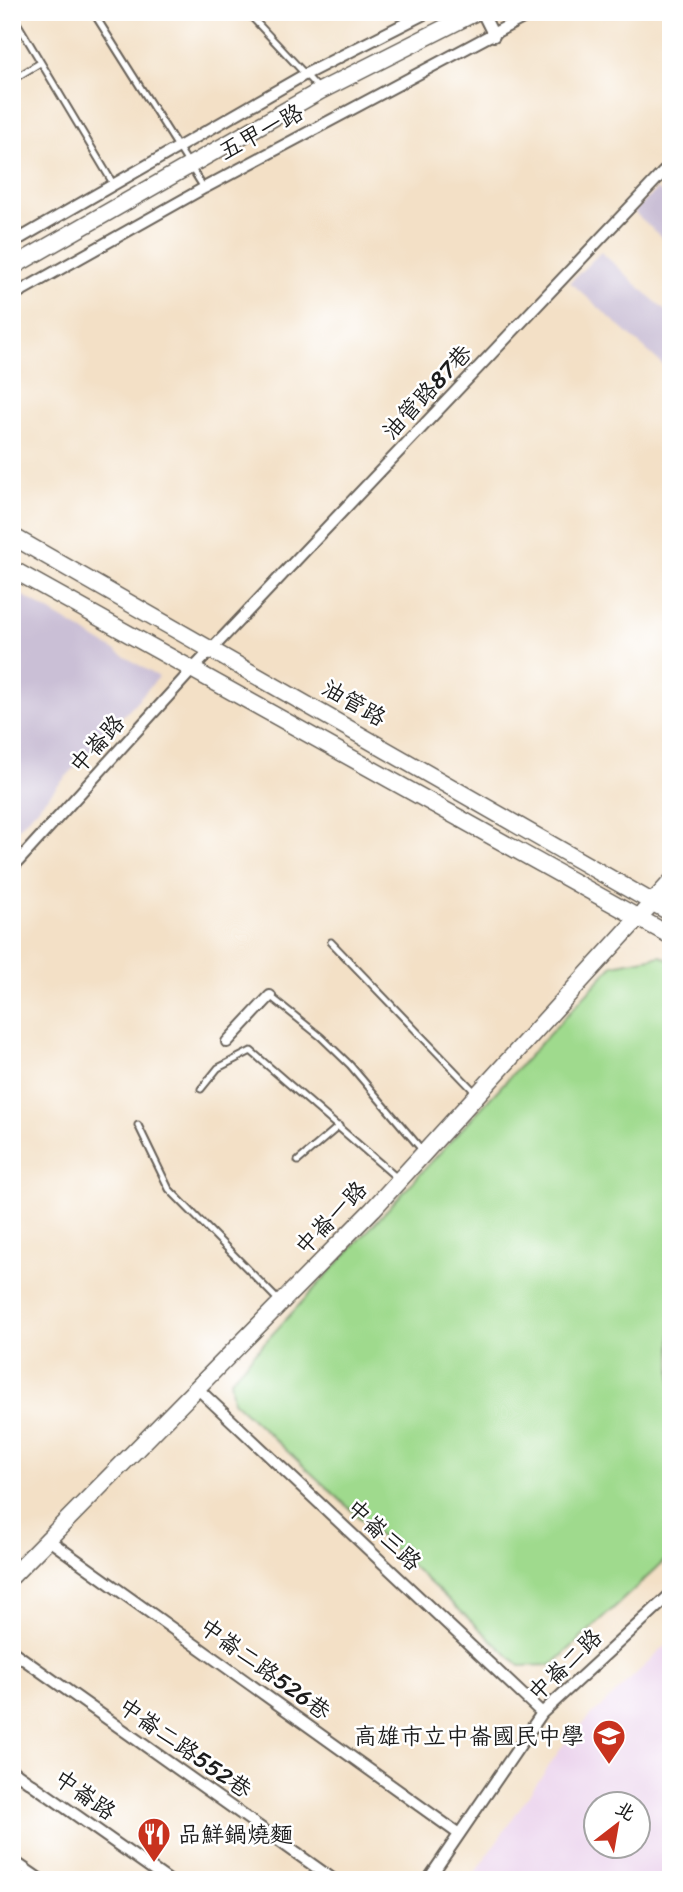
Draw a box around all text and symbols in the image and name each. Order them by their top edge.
street label: 五甲一路 [211,92,311,172]
street label: 油管路87巷 [371,334,483,450]
street label: 油管路 [314,668,394,738]
street label: 中崙路 [59,705,135,783]
street label: 中崙一路 [284,1171,378,1265]
street label: 中崙三路 [336,1489,432,1581]
street label: 中崙二路526巷 [190,1607,341,1732]
street label: 中崙二路 [518,1618,612,1712]
street label: 中崙二路552巷 [109,1686,262,1810]
place label: 高雄市立中崙國民中學 [354,1716,584,1757]
school or university icon: 高雄市立中崙國民中學 [590,1717,628,1766]
street label: 中崙路 [45,1758,125,1832]
north arrow [582,1790,652,1860]
text: 北 [609,1792,642,1830]
place label: 品鮮鍋燒麵 [178,1814,293,1855]
restaurant icon: 品鮮鍋燒麵 [135,1815,173,1864]

